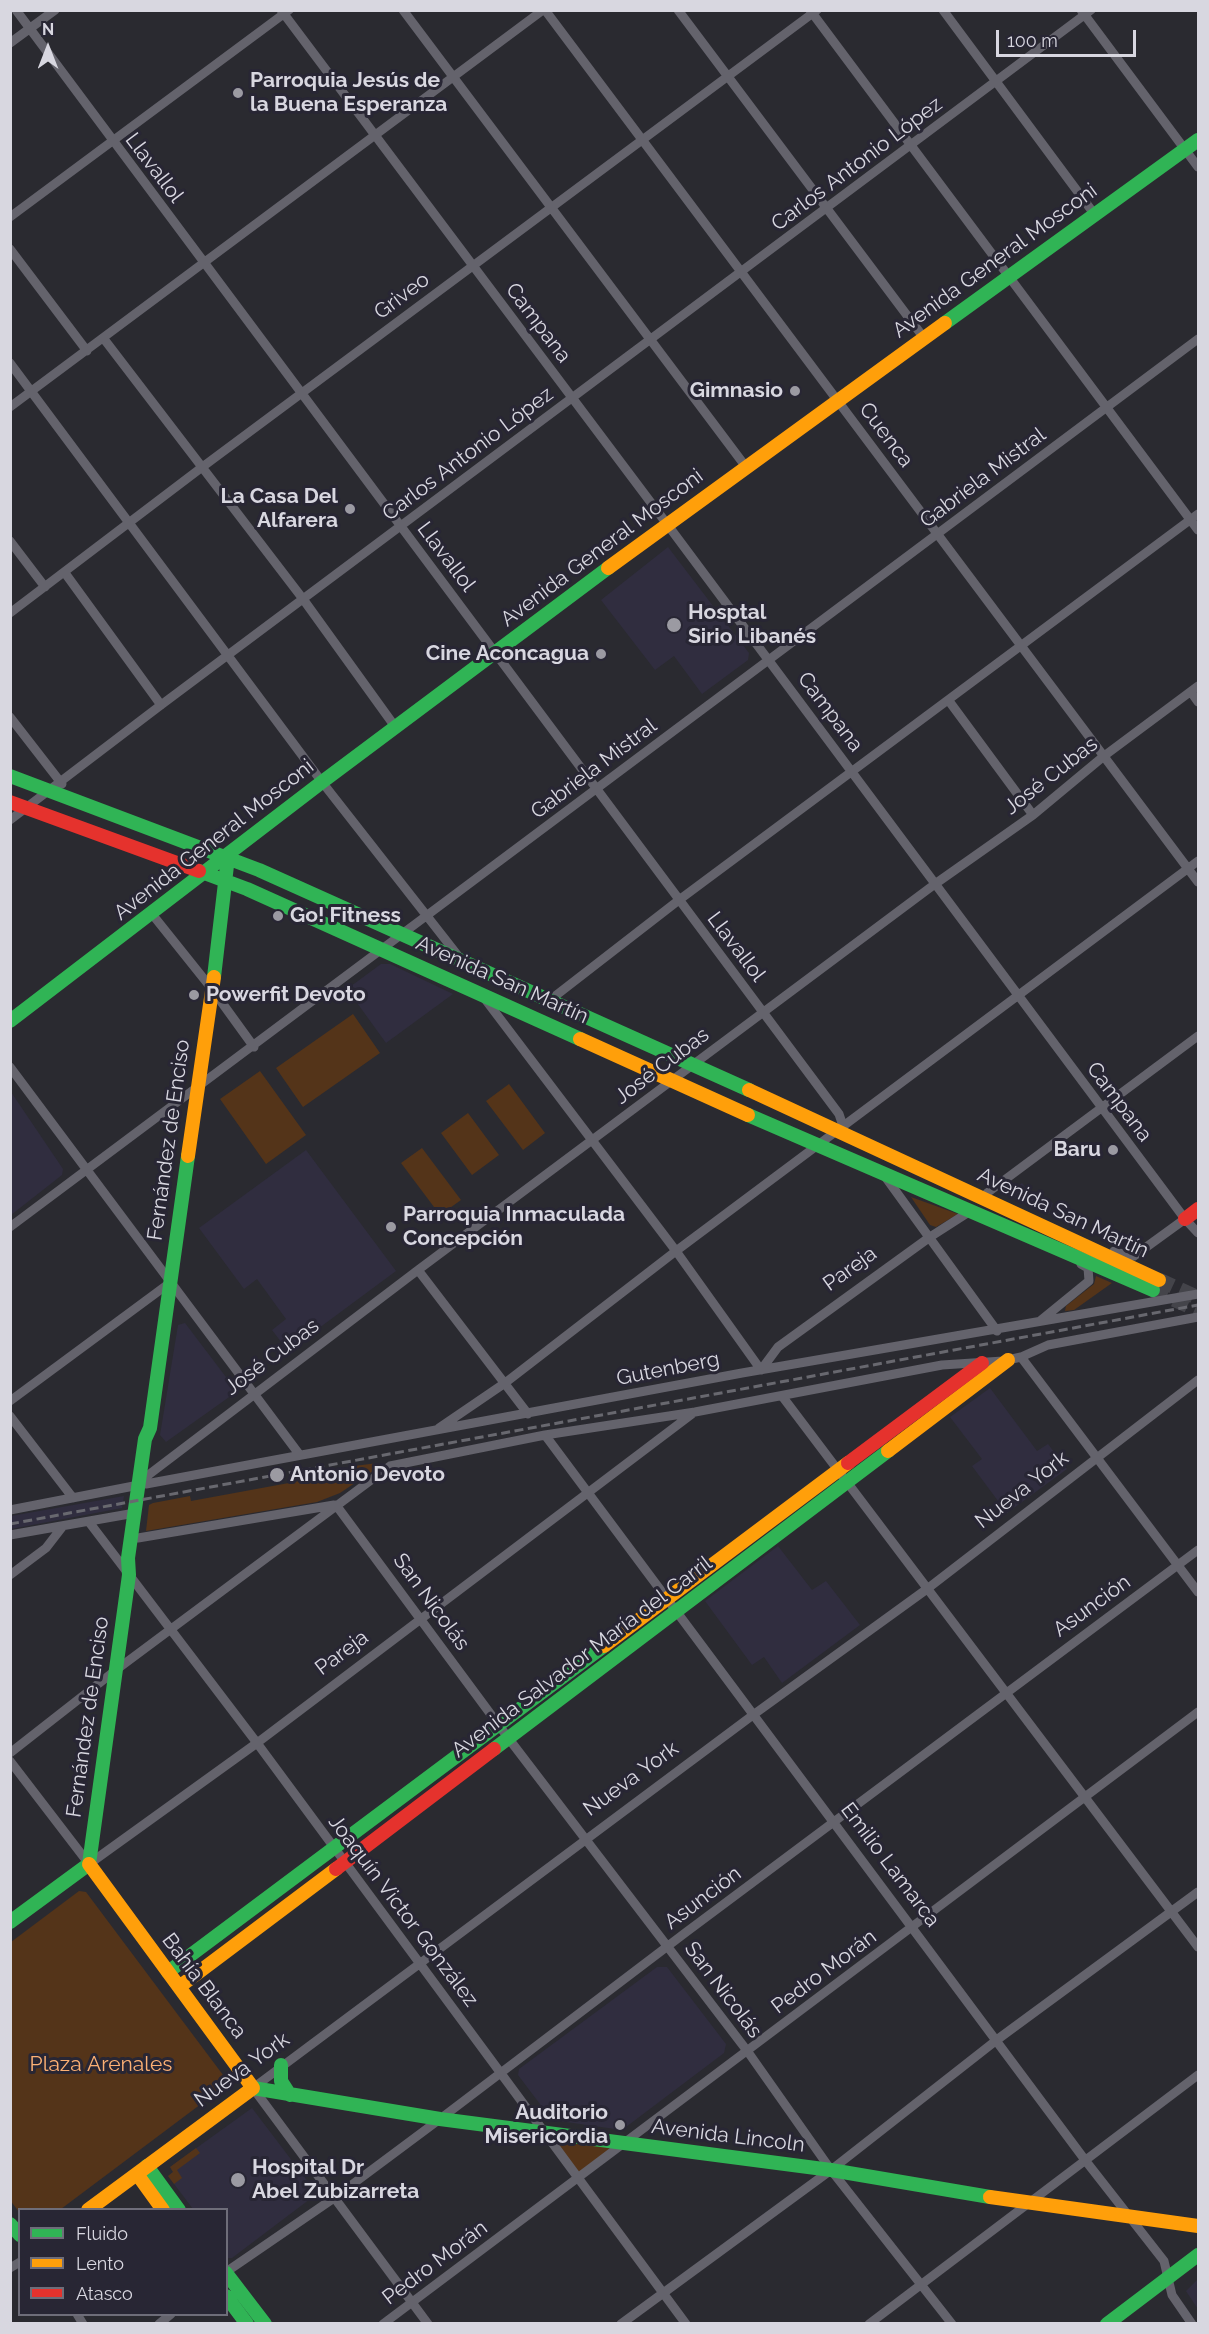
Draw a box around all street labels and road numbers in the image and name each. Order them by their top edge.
street label: Carlos Antonio López [767,92,947,236]
street label: Llavallol [120,128,188,208]
street label: Avenida General Mosconi [888,178,1102,344]
street label: Griveo [369,267,435,325]
street label: Campana [500,278,576,368]
street label: Carlos Antonio López [378,382,558,526]
street label: Cuenca [854,398,918,472]
street label: Gabriela Mistral [915,423,1051,533]
street label: Avenida General Mosconi [496,464,708,632]
street label: Llavallol [412,517,480,597]
street label: Campana [792,667,868,757]
street label: Gabriela Mistral [526,714,662,824]
street label: José Cubas [999,732,1103,820]
street label: Avenida General Mosconi [109,754,319,926]
street label: Llavallol [702,907,770,987]
street label: Avenida San Martín [412,931,592,1029]
street label: José Cubas [610,1022,714,1110]
street label: Fernández de Enciso [142,1038,196,1242]
street label: Campana [1081,1057,1157,1147]
street label: Avenida San Martín [973,1162,1153,1264]
street label: Pareja [818,1241,882,1297]
street label: José Cubas [220,1313,324,1401]
street label: Gutenberg [614,1347,722,1391]
street label: Nueva York [970,1446,1074,1534]
street label: San Nicolás [387,1549,475,1655]
street label: Avenida Salvador María del Carril [447,1551,717,1763]
street label: Asunción [1048,1569,1136,1643]
street label: Fernández de Enciso [61,1615,115,1819]
street label: Pareja [310,1625,374,1681]
street label: Nueva York [579,1736,683,1822]
street label: Emilio Lamarca [835,1798,945,1932]
street label: Joaquín Victor González [323,1810,483,2012]
street label: Asunción [660,1861,746,1935]
street label: Pedro Morán [767,1924,881,2020]
street label: Bahía Blanca [156,1928,252,2044]
street label: San Nicolás [679,1937,767,2043]
street label: Nueva York [190,2027,294,2113]
street label: Avenida Lincoln [650,2114,806,2158]
street label: Pedro Morán [378,2215,492,2311]

